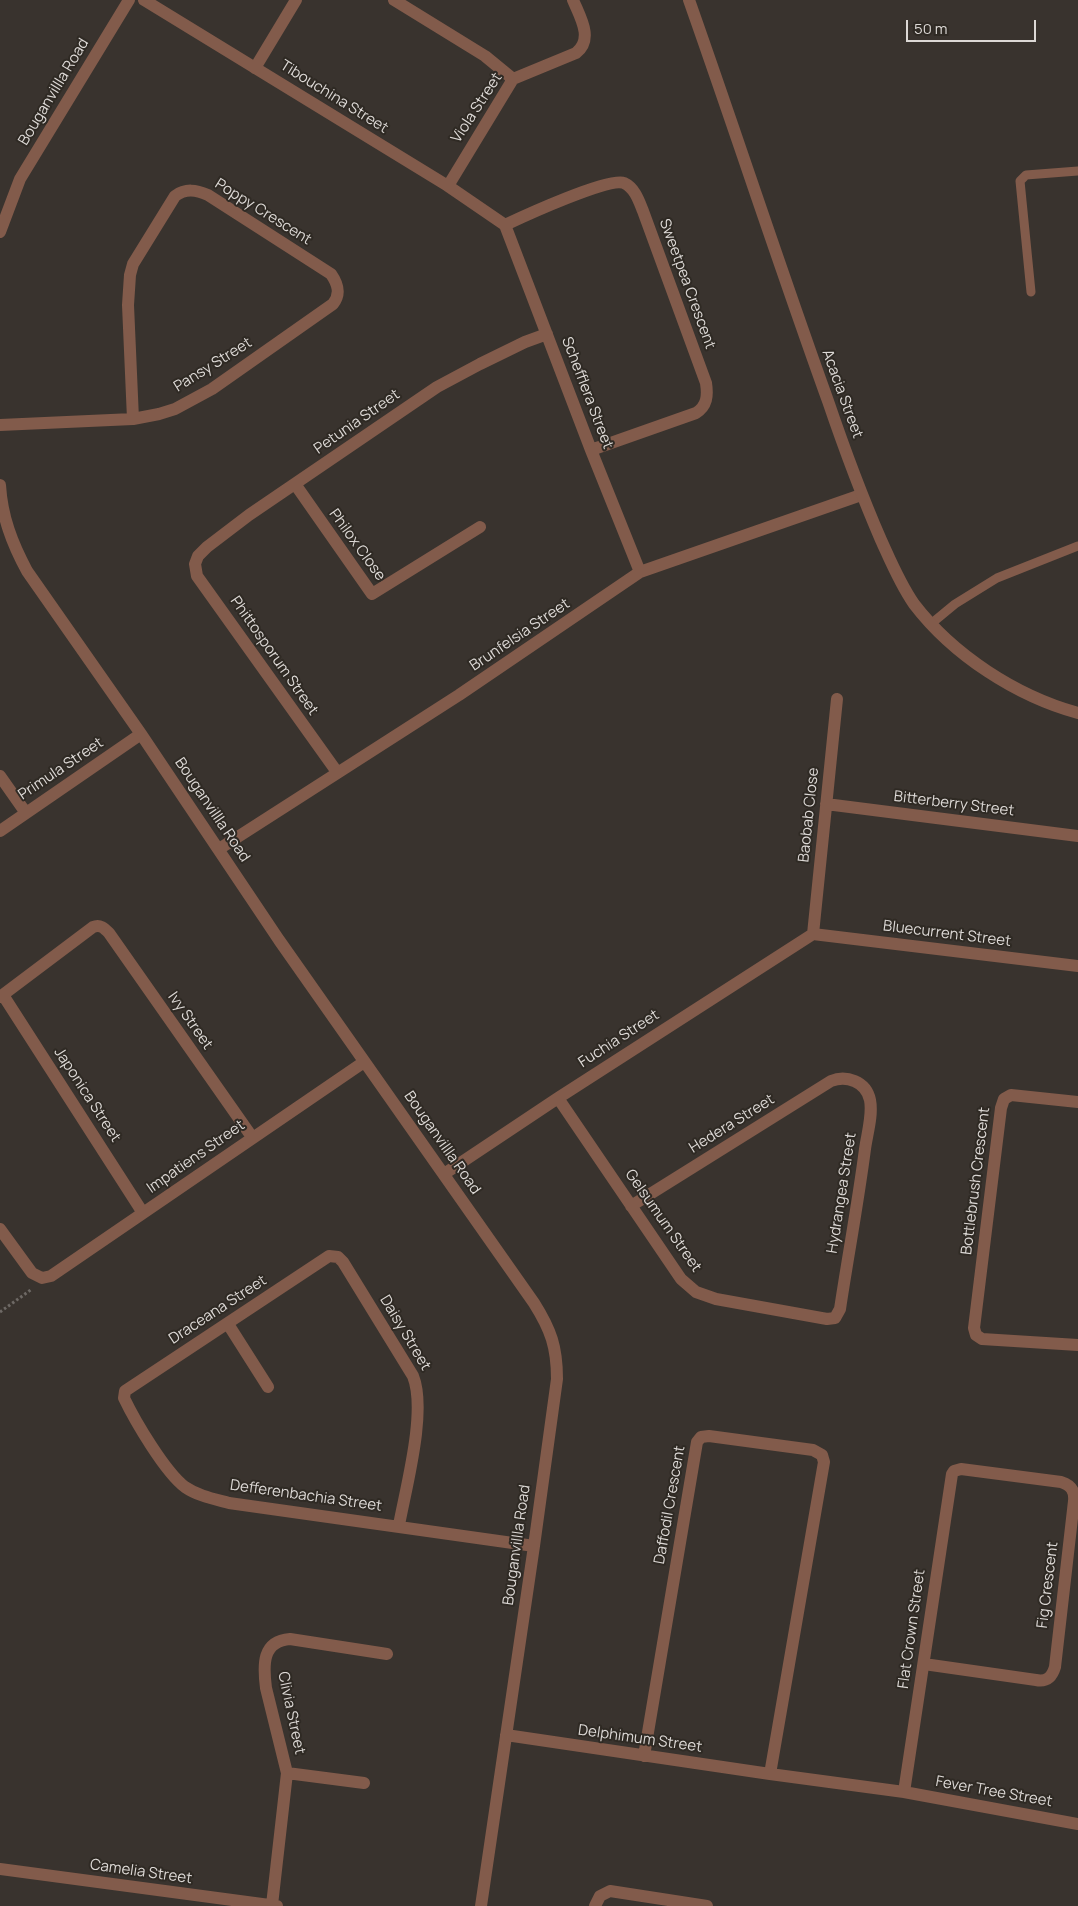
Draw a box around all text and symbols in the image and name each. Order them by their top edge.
scale bar [908,10,1038,42]
text: 50 m [914,18,948,39]
street label: Bouganvillla Road [15,35,93,149]
street label: Tibouchina Street [277,56,391,138]
street label: Viola Street [448,70,506,146]
street label: Poppy Crescent [211,175,315,249]
street label: Sweetpea Crescent [655,217,719,351]
street label: Pansy Street [171,334,255,396]
street label: Schefflera Street [557,334,617,452]
street label: Acacia Street [818,347,866,441]
street label: Petunia Street [311,386,403,458]
street label: Philox Close [325,506,389,584]
street label: Phittosporum Street [226,593,322,719]
street label: Brunfelsia Street [467,595,573,675]
street label: Primula Street [15,734,107,804]
street label: Bouganvillla Road [171,755,253,865]
street label: Baobab Close [795,767,823,863]
street label: Bitterberry Street [893,788,1015,820]
street label: Bluecurrent Street [882,917,1012,951]
street label: Ivy Street [164,989,216,1053]
street label: Fuchia Street [575,1006,663,1072]
street label: Japonica Street [50,1044,124,1146]
street label: Bouganvillla Road [400,1088,484,1198]
street label: Hedera Street [686,1091,778,1157]
street label: Bottlebrush Crescent [958,1106,994,1256]
street label: Impatiens Street [144,1117,248,1197]
street label: Hydrangea Street [824,1131,860,1255]
street label: Gelsumum Street [621,1166,705,1276]
street label: Draceana Street [166,1272,270,1348]
street label: Daisy Street [376,1292,434,1374]
street label: Daffodil Crescent [651,1444,689,1566]
street label: Defferenbachia Street [229,1476,383,1516]
street label: Bouganvillla Road [500,1484,534,1606]
street label: Fig Crescent [1034,1541,1062,1629]
street label: Flat Crown Street [895,1568,929,1690]
street label: Clivia Street [273,1670,309,1756]
street label: Delphimum Street [577,1721,703,1757]
street label: Fever Tree Street [934,1773,1054,1811]
street label: Camelia Street [89,1856,193,1888]

